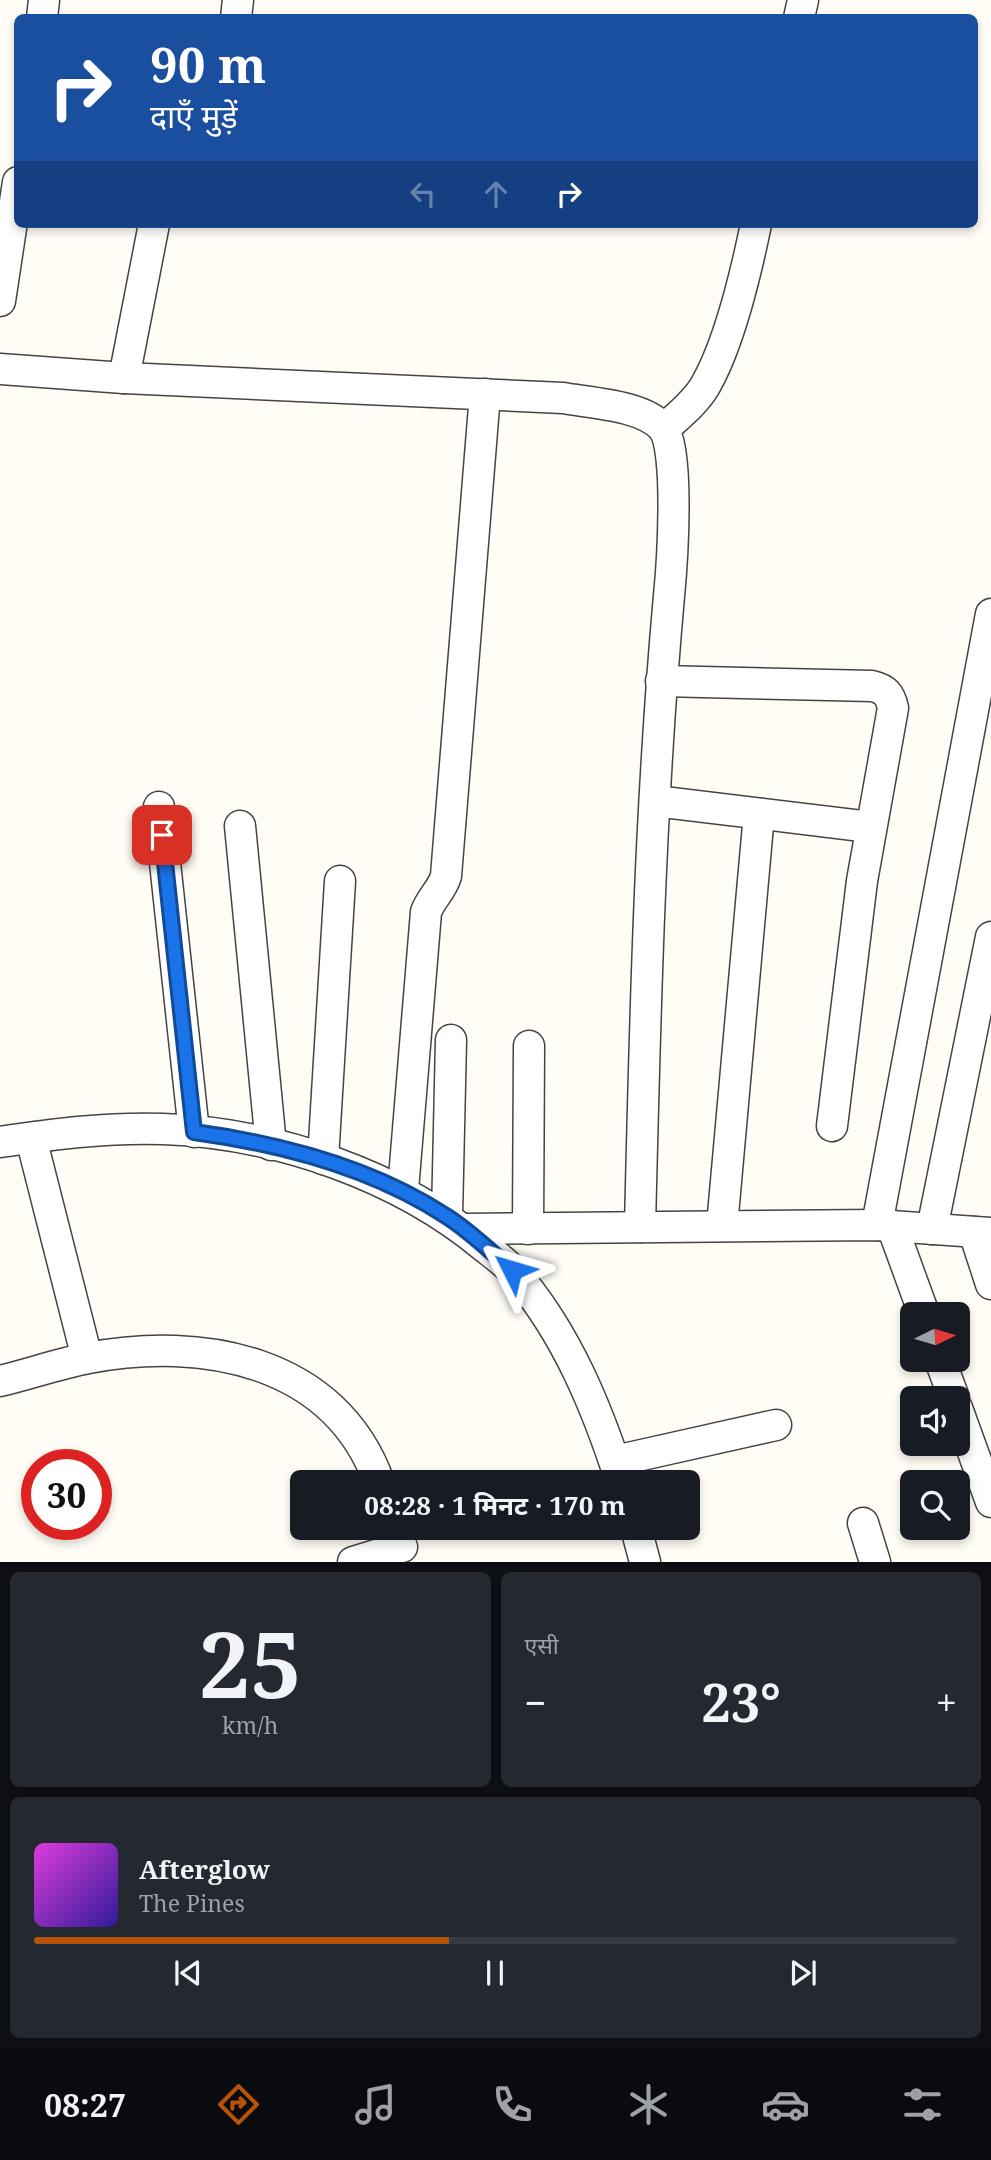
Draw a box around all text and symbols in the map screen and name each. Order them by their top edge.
text: 90 m [150,31,266,97]
icon: right [35,42,126,133]
text: दाएँ मुड़ें [150,94,238,137]
icon: left [404,175,442,213]
icon: ahead [477,175,515,213]
icon: right [550,175,588,213]
pin [132,805,192,865]
icon: arrive [143,816,181,854]
position arrow [475,1233,549,1307]
north arrow [900,1302,970,1372]
map controls [900,1302,970,1540]
button: sound [900,1386,970,1456]
speed limit sign: 30 [21,1449,112,1540]
button: search [900,1470,970,1540]
text: 08:28 · 1 मिनट · 170 m [364,1487,626,1523]
text: 25 [199,1601,302,1725]
text: एसी [525,1629,559,1661]
text: 23° [701,1666,781,1737]
text: − [525,1676,547,1728]
text: + [936,1676,957,1728]
text: km/h [222,1709,278,1741]
text: Afterglow [139,1851,270,1887]
text: The Pines [139,1887,245,1919]
icon: previous [169,1954,207,1992]
icon: pause [476,1954,514,1992]
icon: next [784,1954,822,1992]
icon: directions [214,2080,263,2129]
icon: music [351,2080,400,2129]
icon: phone [488,2080,537,2129]
icon: climate [624,2080,673,2129]
icon: car [761,2080,810,2129]
icon: filters [898,2080,947,2129]
text: 08:27 [44,2083,126,2126]

